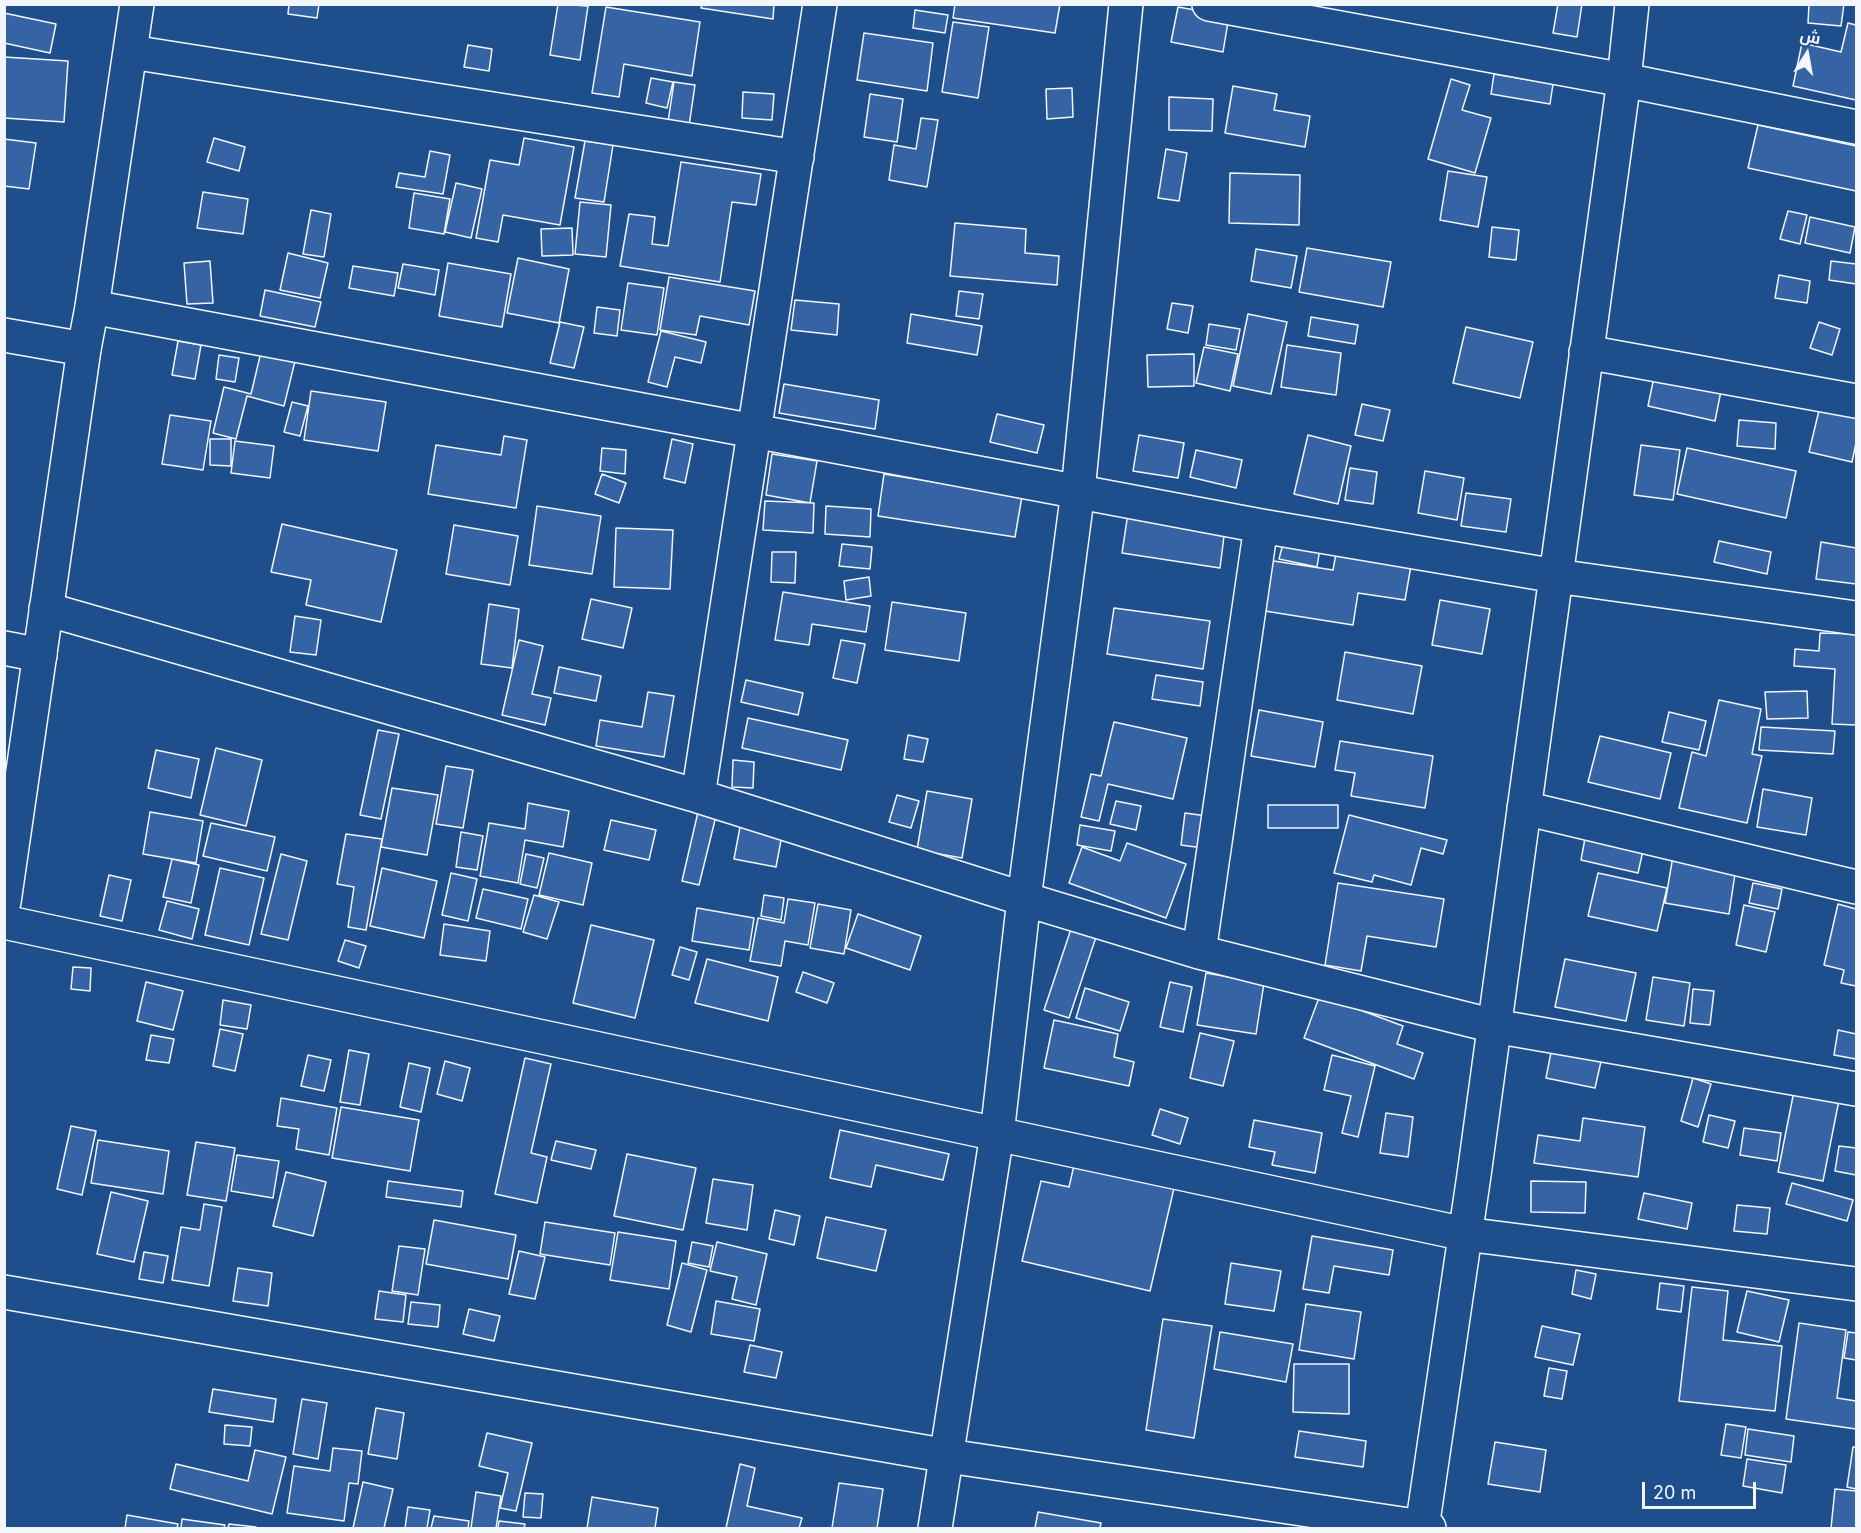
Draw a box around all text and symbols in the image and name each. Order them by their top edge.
north arrow [1777,24,1837,84]
text: ش [1798,25,1822,48]
scale bar [1645,1470,1759,1508]
text: 20 m [1653,1482,1696,1503]

